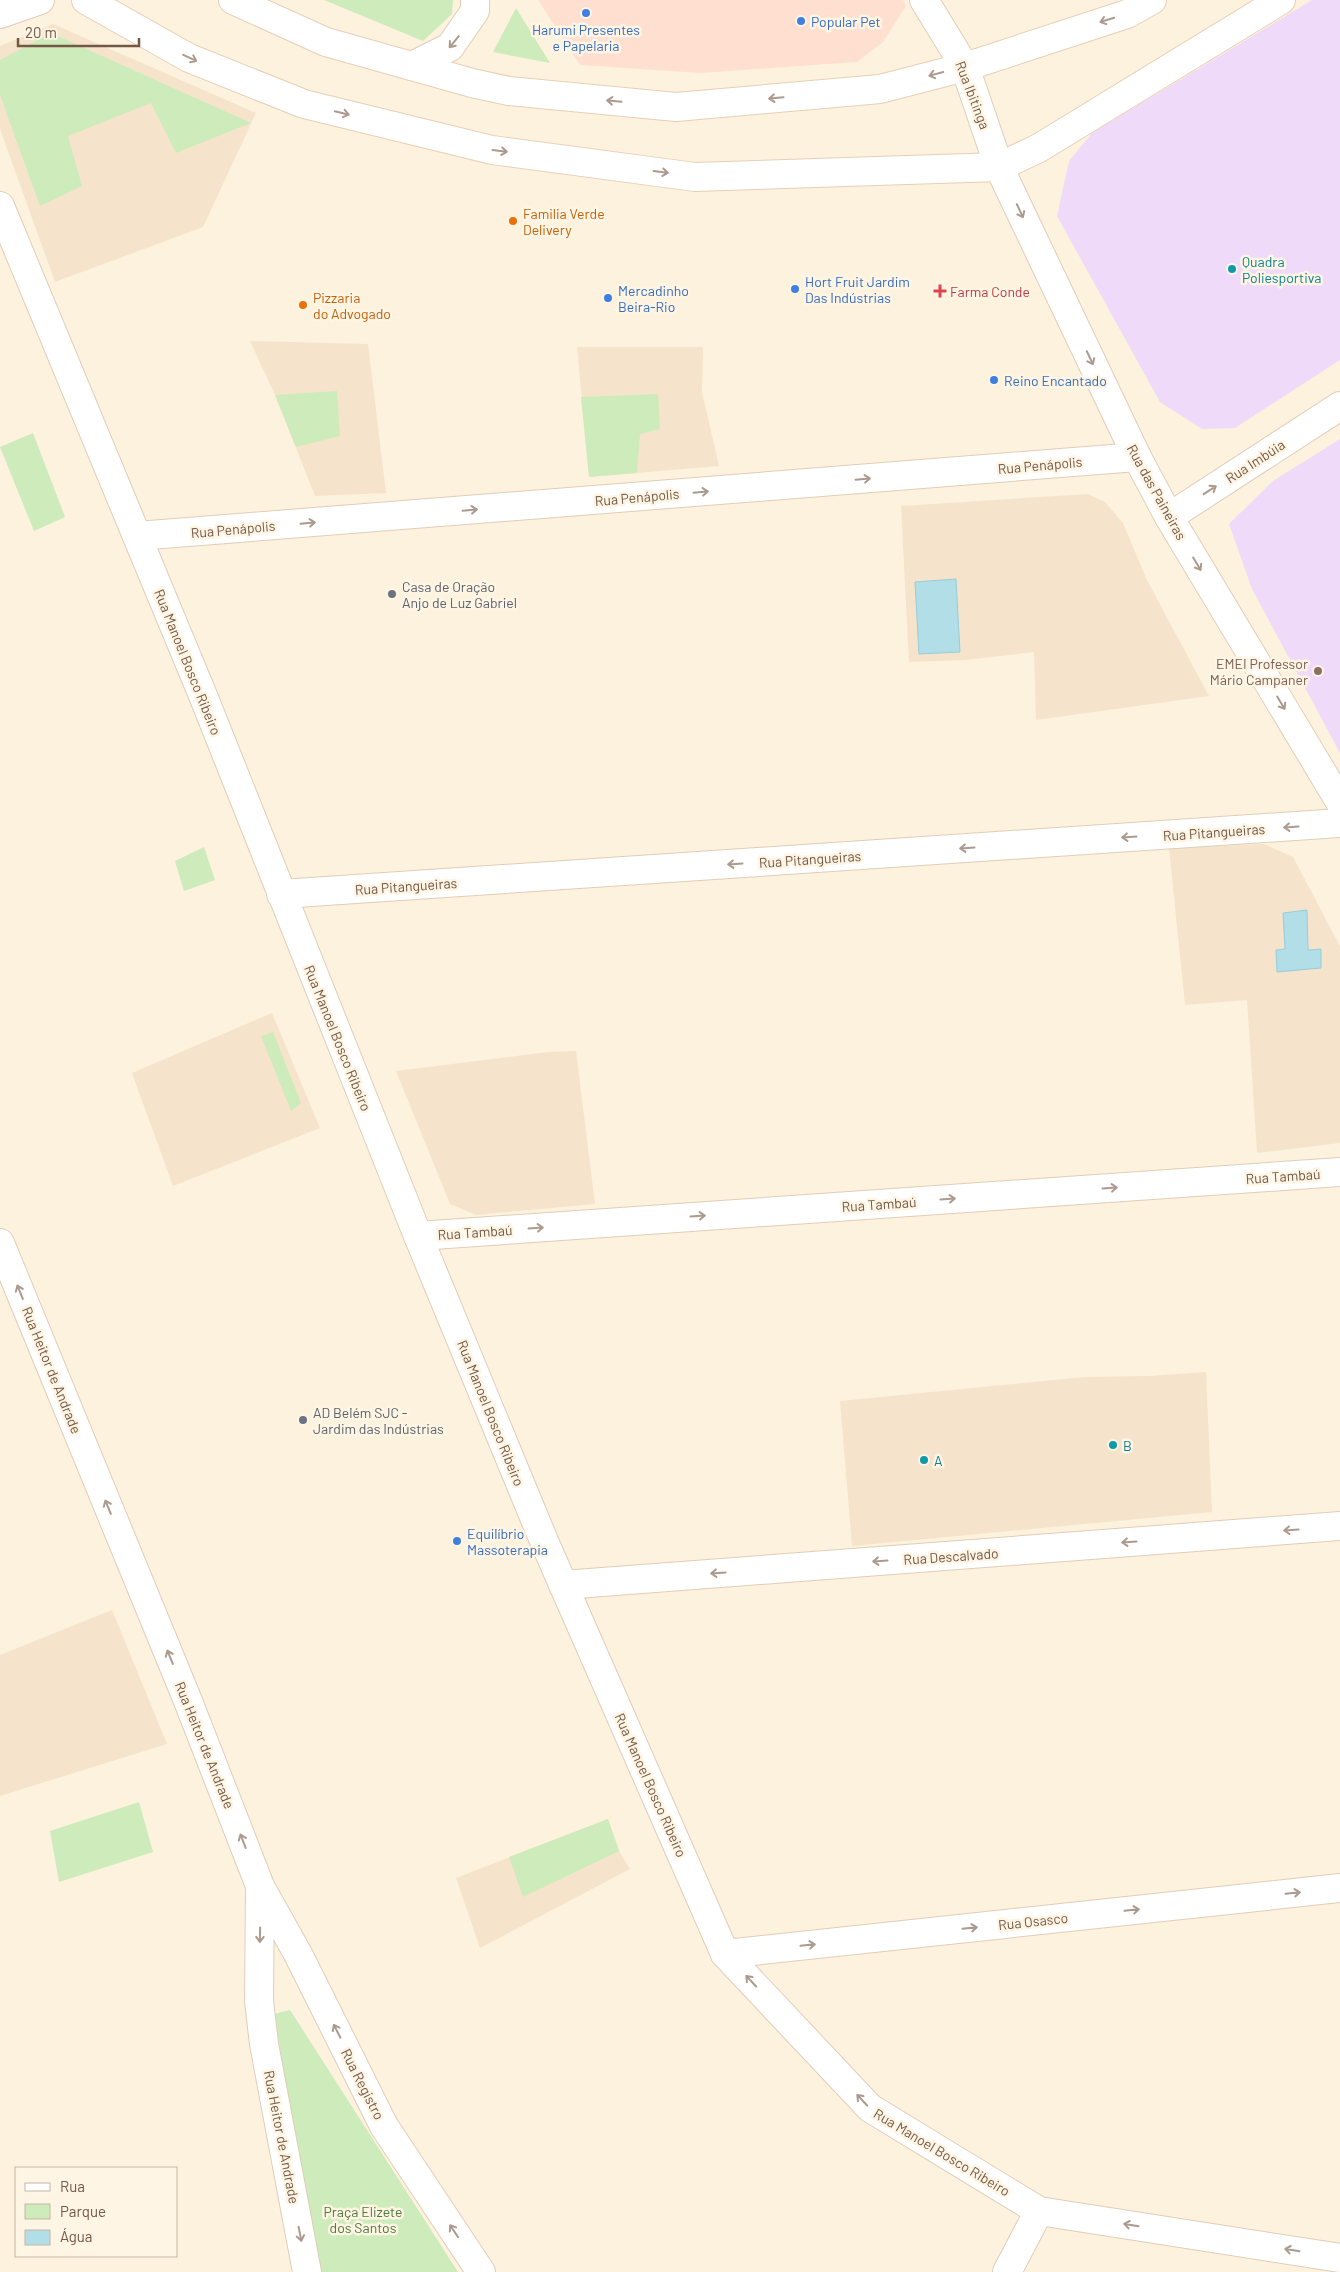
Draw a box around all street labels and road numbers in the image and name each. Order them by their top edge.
street label: Rua Ibitinga [952,58,994,132]
street label: Rua Imbúia [1222,436,1288,486]
street label: Rua das Paineiras [1124,441,1190,543]
street label: Rua Penápolis [997,453,1083,477]
street label: Rua Penápolis [594,485,680,509]
street label: Rua Penápolis [190,517,276,541]
street label: Rua Manoel Bosco Ribeiro [151,587,225,737]
street label: Rua Pitangueiras [1162,820,1266,844]
street label: Rua Pitangueiras [758,847,862,871]
street label: Rua Pitangueiras [354,874,458,898]
street label: Rua Manoel Bosco Ribeiro [301,963,375,1113]
street label: Rua Tambaú [1245,1165,1321,1187]
street label: Rua Tambaú [841,1193,917,1215]
street label: Rua Tambaú [437,1221,513,1243]
street label: Rua Heitor de Andrade [19,1304,85,1436]
street label: Rua Manoel Bosco Ribeiro [454,1338,528,1488]
street label: Rua Descalvado [903,1544,999,1568]
street label: Rua Heitor de Andrade [172,1679,238,1811]
street label: Rua Manoel Bosco Ribeiro [612,1710,690,1860]
street label: Rua Osasco [997,1909,1069,1933]
street label: Rua Registro [338,2046,388,2122]
street label: Rua Heitor de Andrade [261,2069,303,2205]
street label: Rua Manoel Bosco Ribeiro [871,2105,1013,2199]

